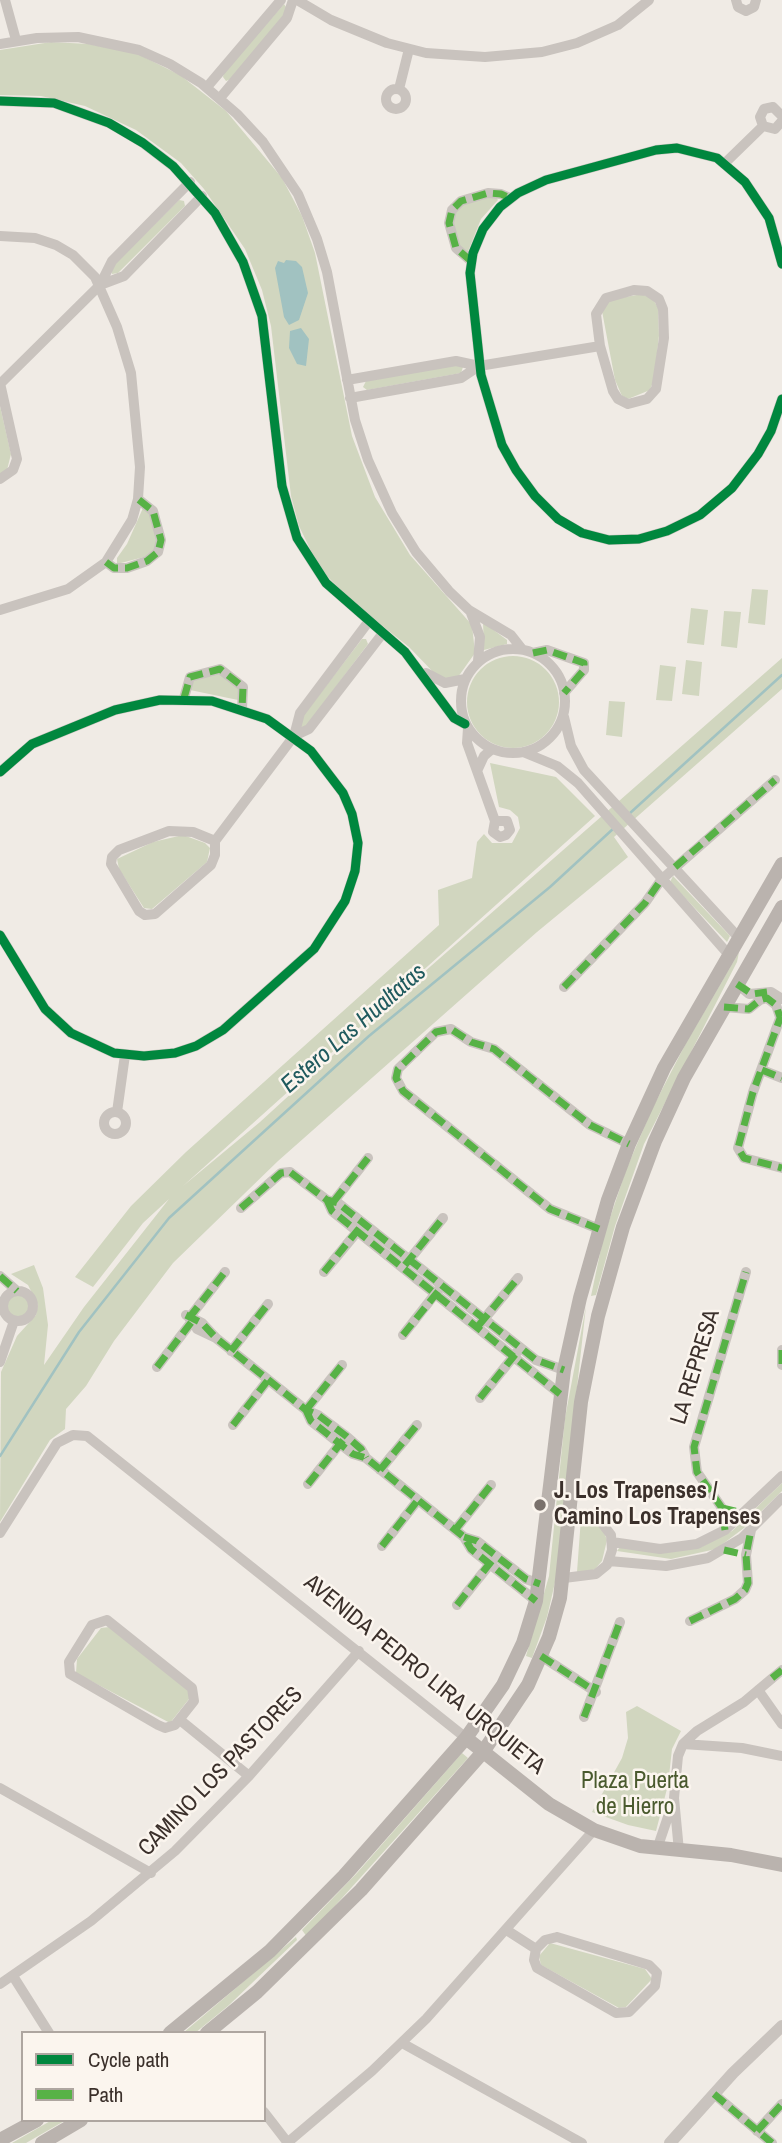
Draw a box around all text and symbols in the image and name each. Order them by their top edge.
water label: Estero Las Hualtatas [276,958,432,1100]
street label: LA REPRESA [665,1306,727,1428]
place label: J. Los Trapenses / Camino Los Trapenses [554,1478,760,1532]
marker: J. Los Trapenses / Camino Los Trapenses [532,1497,548,1513]
street label: AVENIDA PEDRO LIRA URQUIETA [298,1569,550,1781]
street label: CAMINO LOS PASTORES [133,1682,309,1862]
park label: Plaza Puerta de Hierro [581,1768,689,1822]
legend [21,2031,266,2122]
text: Cycle path [88,2045,169,2074]
text: Path [88,2080,123,2109]

